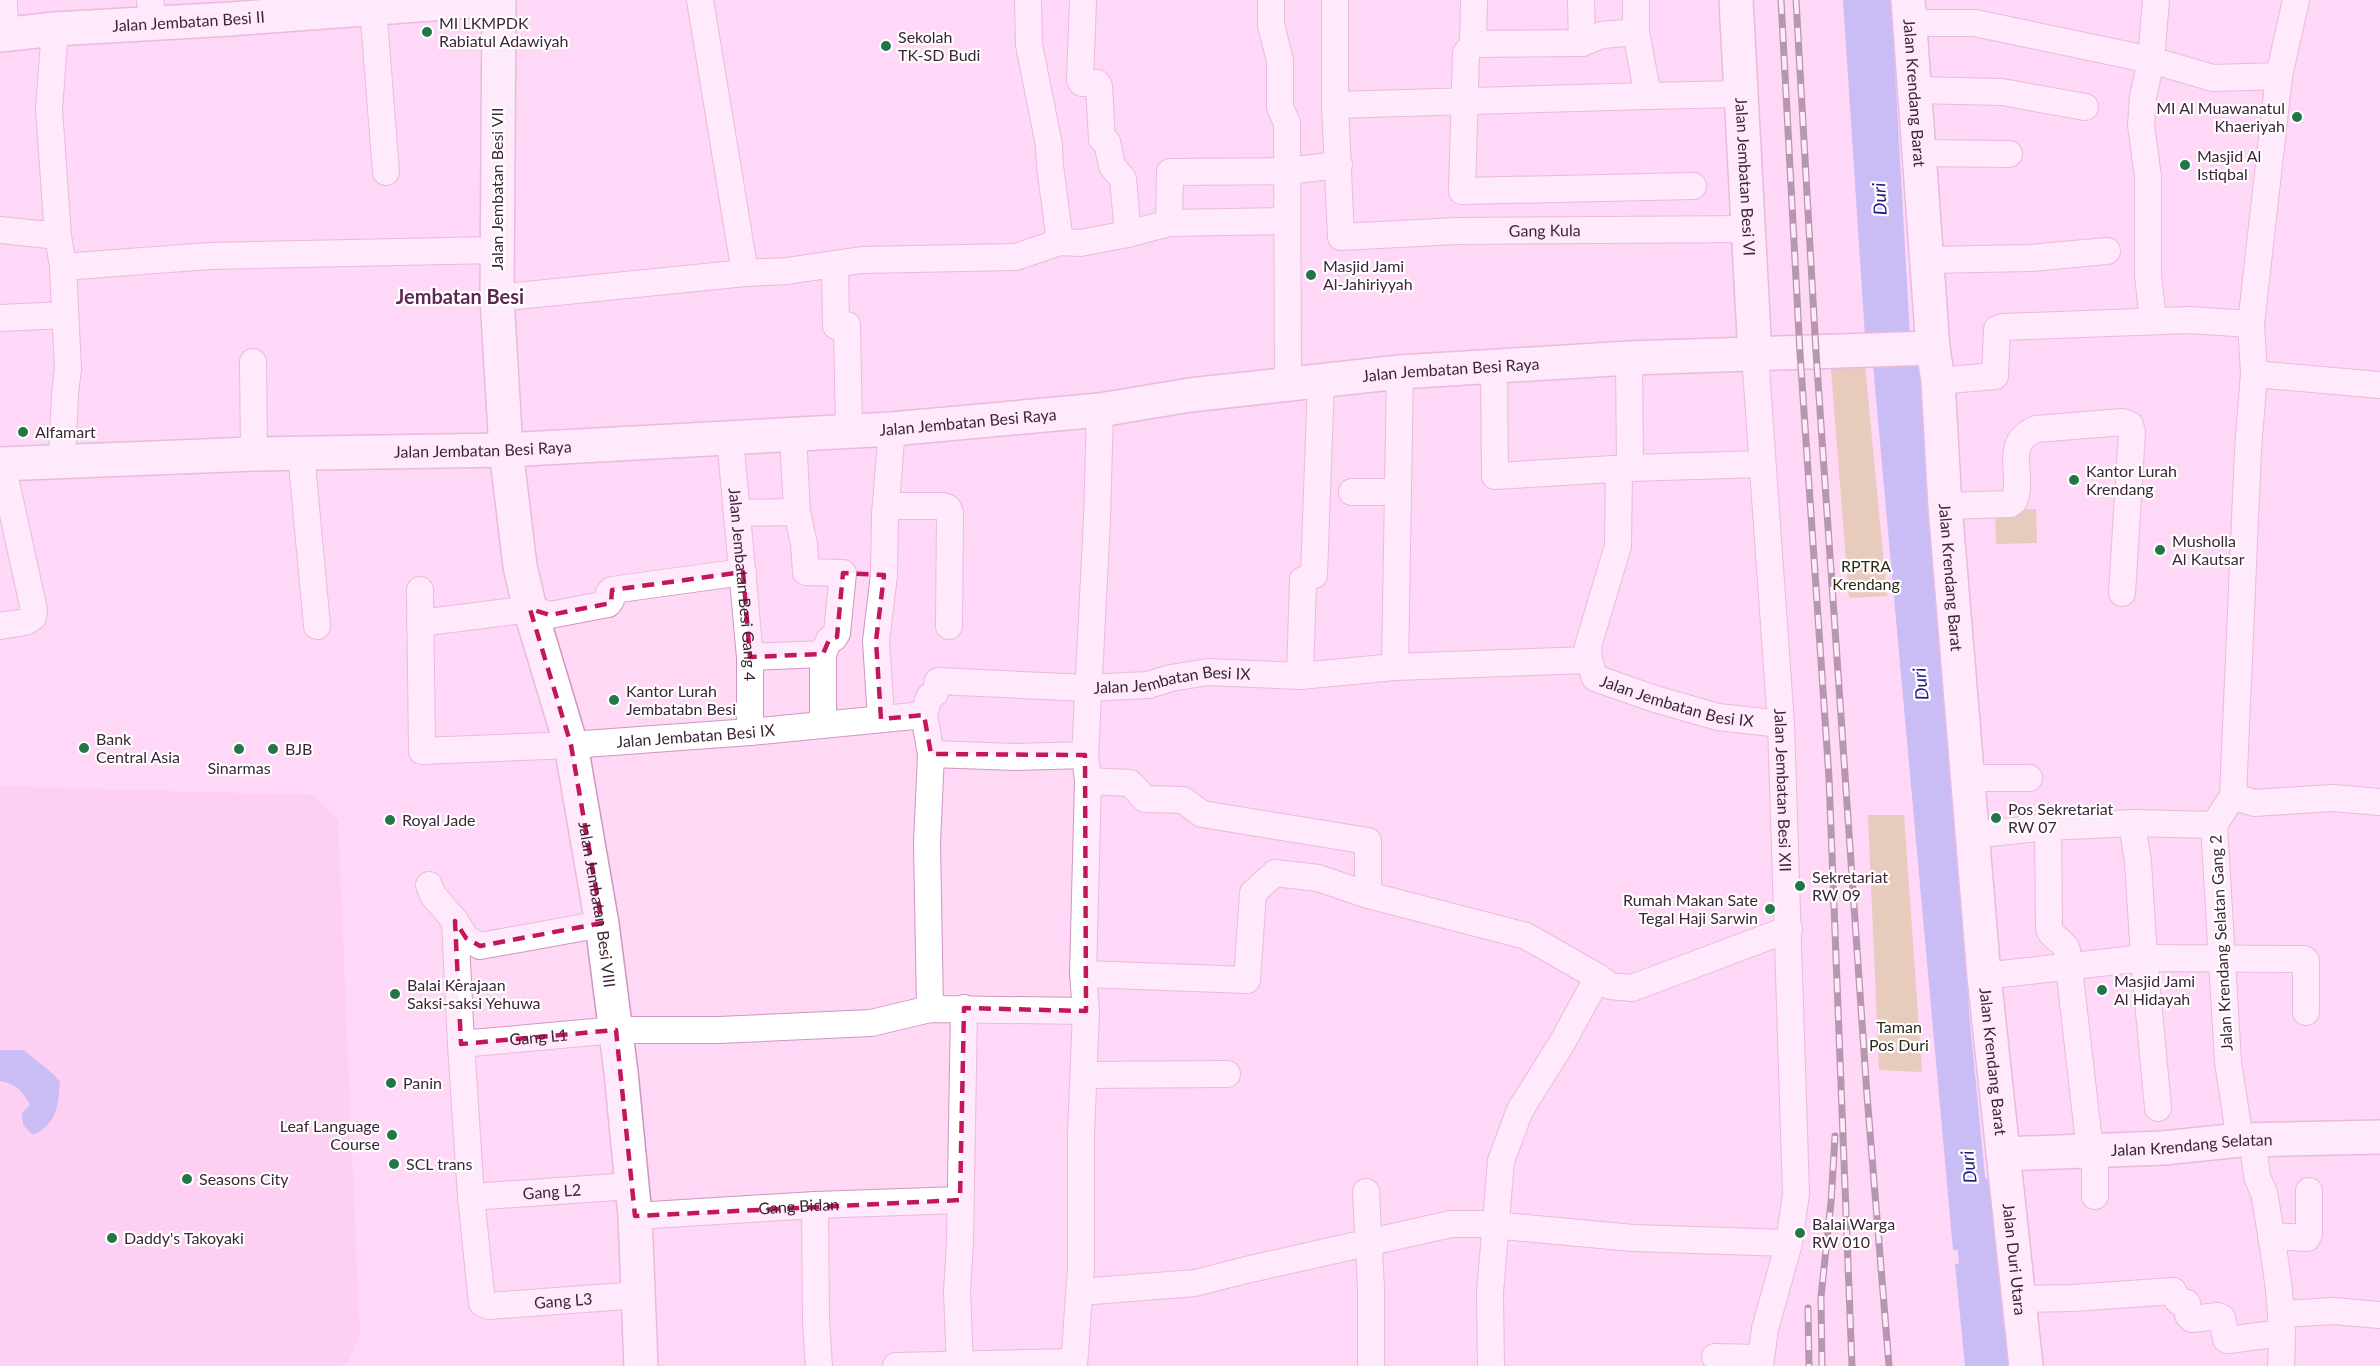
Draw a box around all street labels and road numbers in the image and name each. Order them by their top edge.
street label: Jalan Jembatan Besi II [112,6,265,35]
street label: Jalan Krendang Barat [1900,18,1930,168]
street label: Jalan Jembatan Besi VI [1732,97,1760,256]
street label: Jalan Jembatan Besi VII [487,107,506,271]
street label: Gang Kula [1509,220,1581,240]
street label: Jalan Jembatan Besi Raya [1361,353,1540,385]
street label: Jalan Jembatan Besi Raya [879,404,1057,439]
street label: Jalan Jembatan Besi Raya [394,436,572,461]
street label: Jalan Jembatan Besi Gang 4 [726,487,760,681]
street label: Jalan Krendang Barat [1936,502,1967,652]
street label: Jalan Jembatan Besi IX [1093,661,1252,697]
street label: Jalan Jembatan Besi IX [1598,671,1755,730]
street label: Jalan Jembatan Besi XII [1771,708,1796,872]
street label: Jalan Jembatan Besi IX [616,720,776,751]
street label: Jalan Jembatan Besi VIII [575,820,620,989]
street label: Jalan Krendang Selatan Gang 2 [2205,834,2236,1052]
street label: Jalan Krendang Barat [1976,987,2011,1136]
street label: Gang L1 [509,1024,569,1049]
street label: Jalan Krendang Selatan [2110,1129,2273,1159]
street label: Gang L2 [522,1179,582,1202]
street label: Gang Bidan [758,1194,839,1217]
street label: Jalan Duri Utara [2000,1202,2030,1316]
street label: Gang L3 [533,1288,593,1312]

